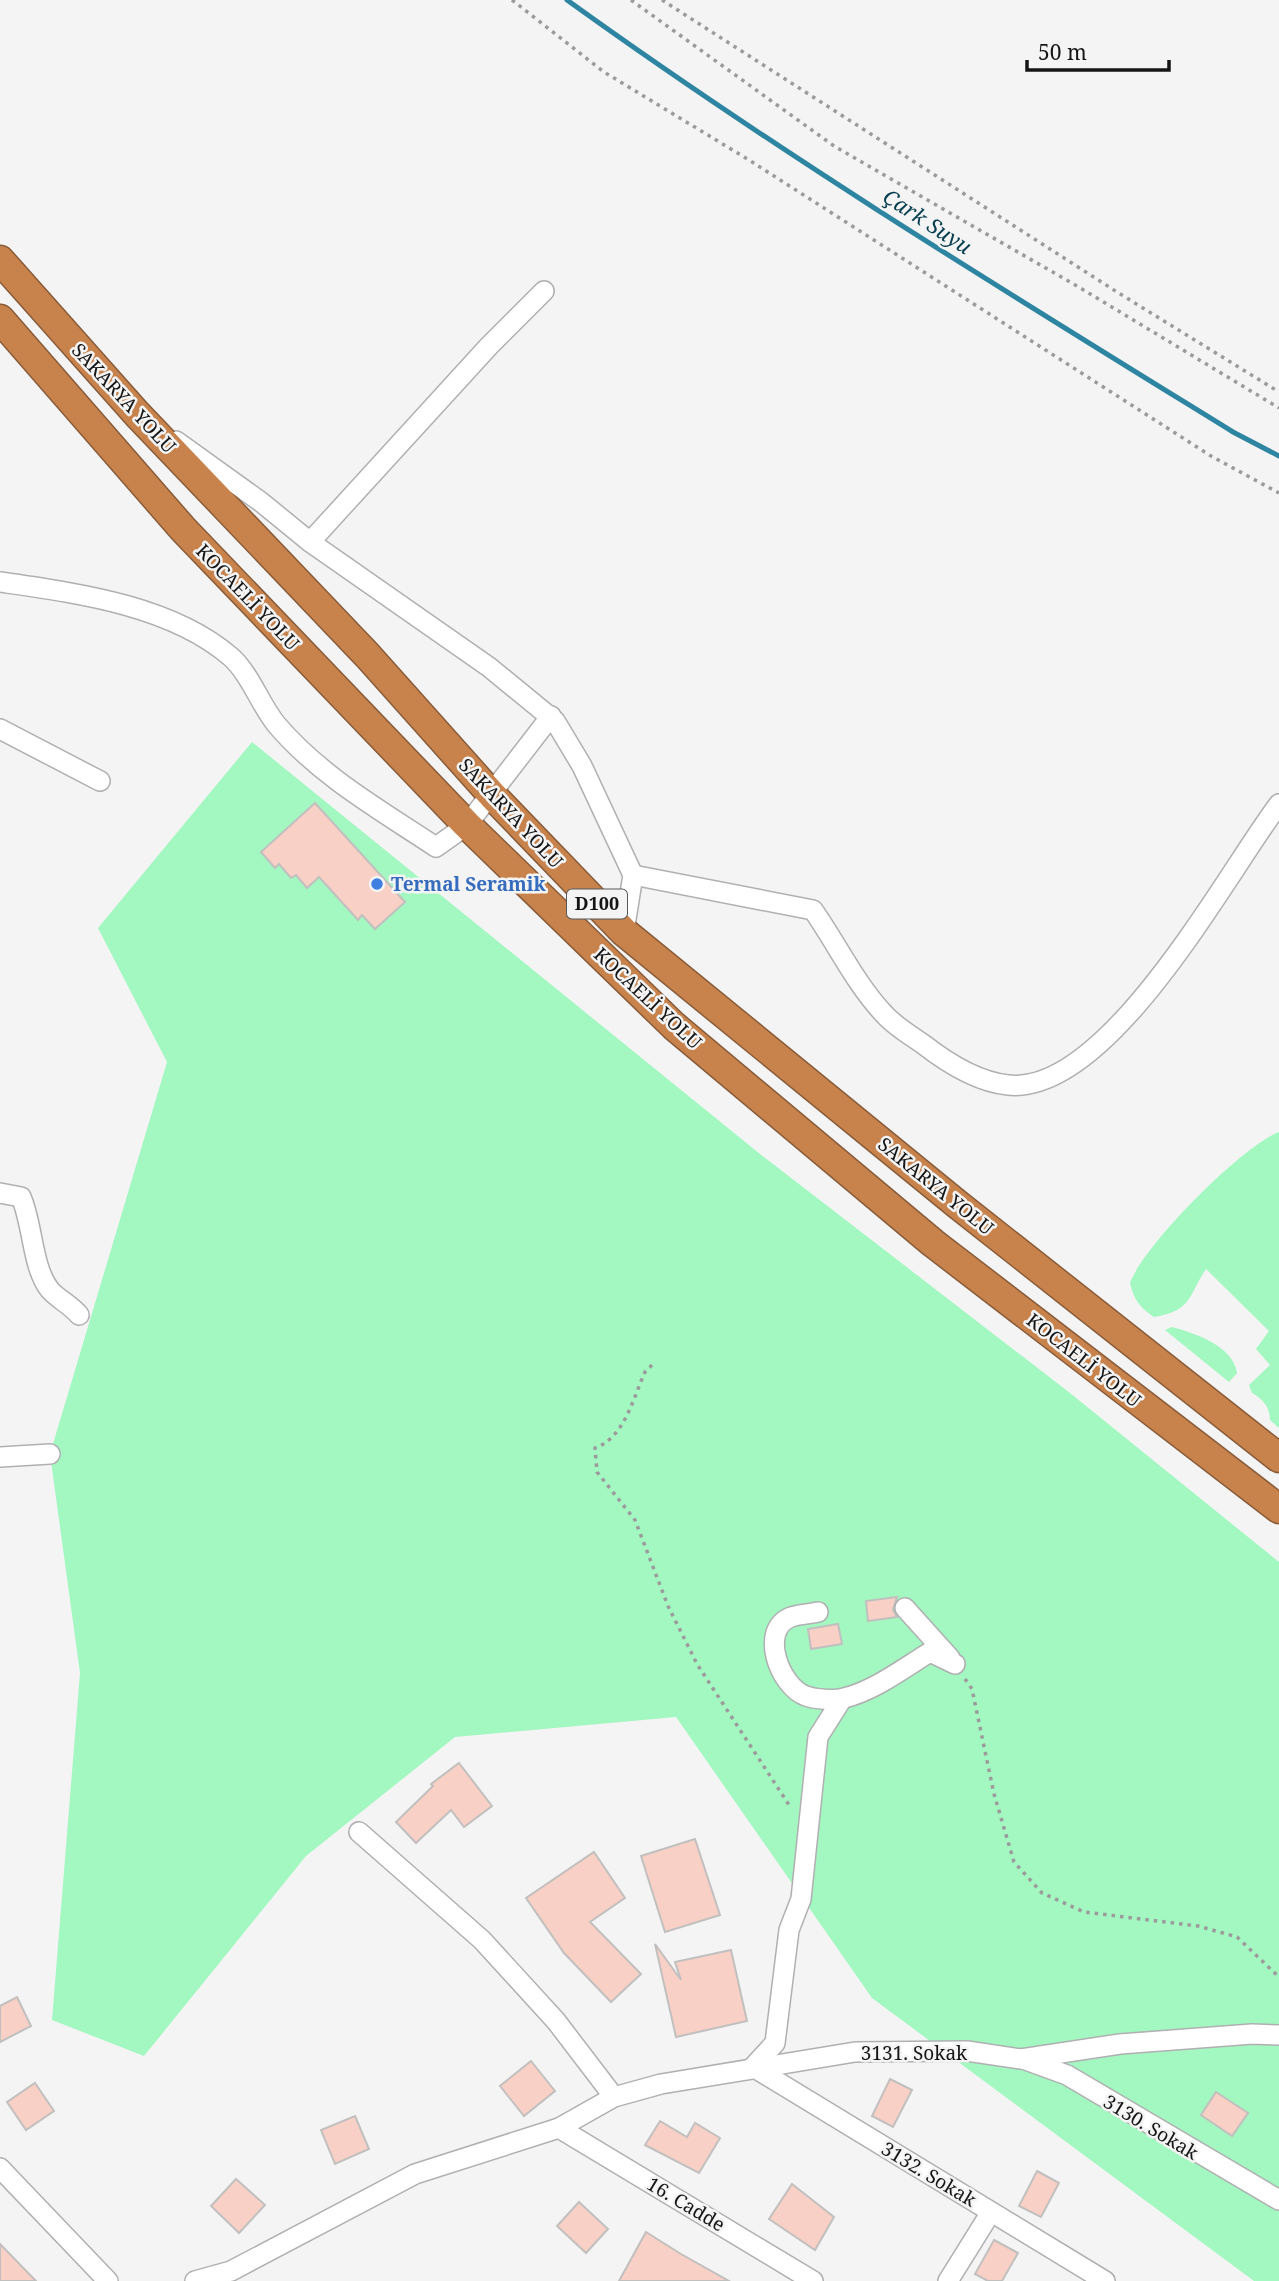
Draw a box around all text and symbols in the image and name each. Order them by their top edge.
scale bar [1027,28,1169,72]
text: 50 m [1038,38,1087,66]
water label: Çark Suyu [878,182,978,260]
street label: SAKARYA YOLU [66,337,182,459]
street label: KOCAELİ YOLU [191,538,306,656]
street label: SAKARYA YOLU [453,752,569,874]
place label: Termal Seramik [391,871,546,897]
marker: Termal Seramik [369,876,385,892]
road number: D100 [567,890,627,918]
street label: KOCAELİ YOLU [588,941,708,1055]
street label: SAKARYA YOLU [873,1131,1000,1241]
street label: KOCAELİ YOLU [1021,1307,1147,1413]
street label: 3131. Sokak [861,2040,968,2066]
street label: 3130. Sokak [1099,2088,1204,2166]
street label: 3132. Sokak [877,2135,982,2213]
street label: 16. Cadde [642,2171,730,2237]

